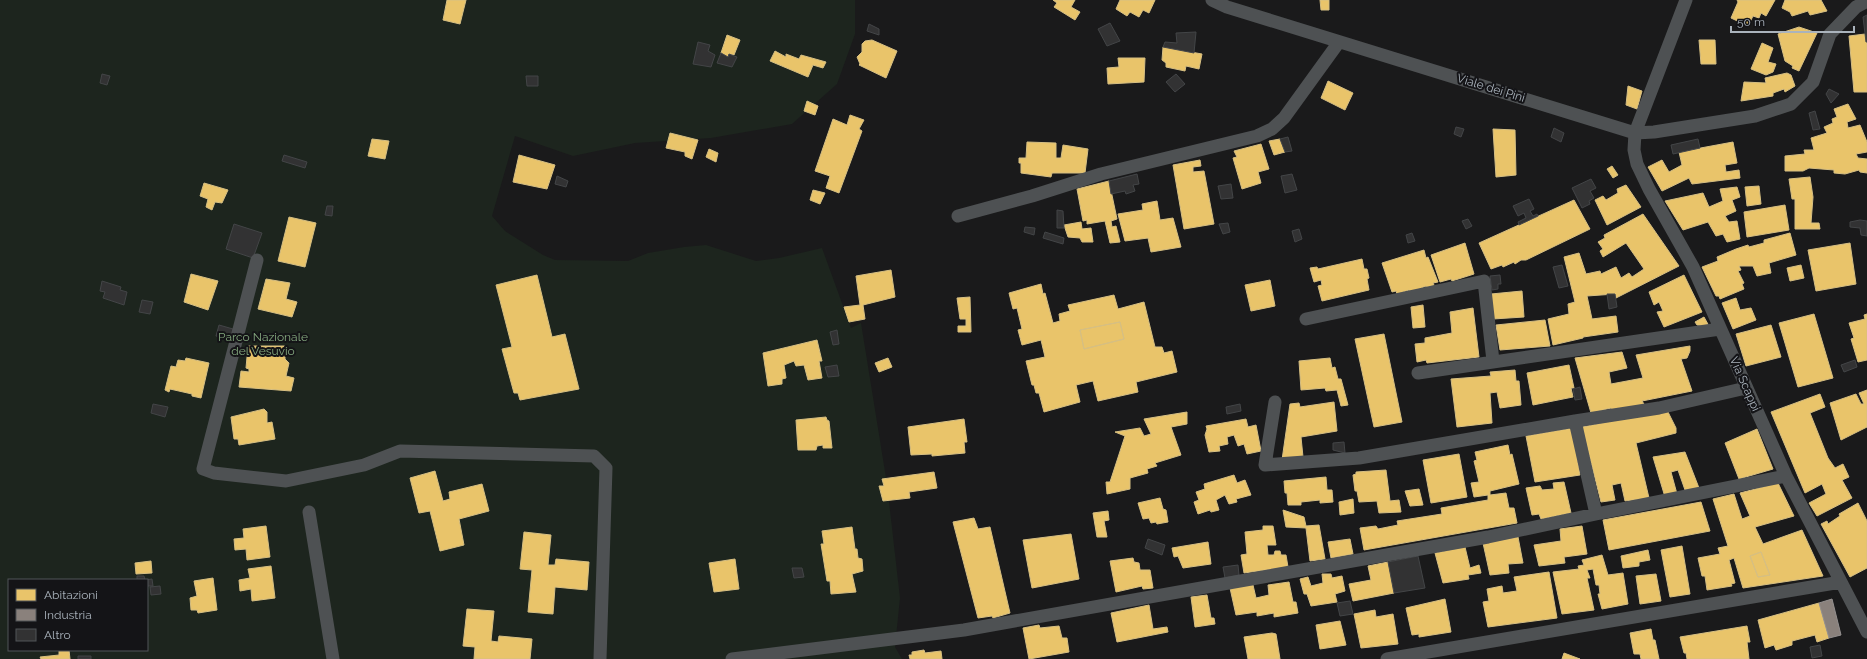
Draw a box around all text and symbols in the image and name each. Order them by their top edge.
scale bar [1731,8,1854,34]
text: 50 m [1737,15,1765,29]
street label: Viale dei Pini [1455,71,1527,105]
park label: Parco Nazionale del Vesuvio [218,330,308,358]
street label: Via Scappi [1727,355,1763,413]
legend [8,579,148,651]
text: Abitazioni [44,588,98,602]
text: Industria [44,608,92,622]
text: Altro [44,628,71,642]

